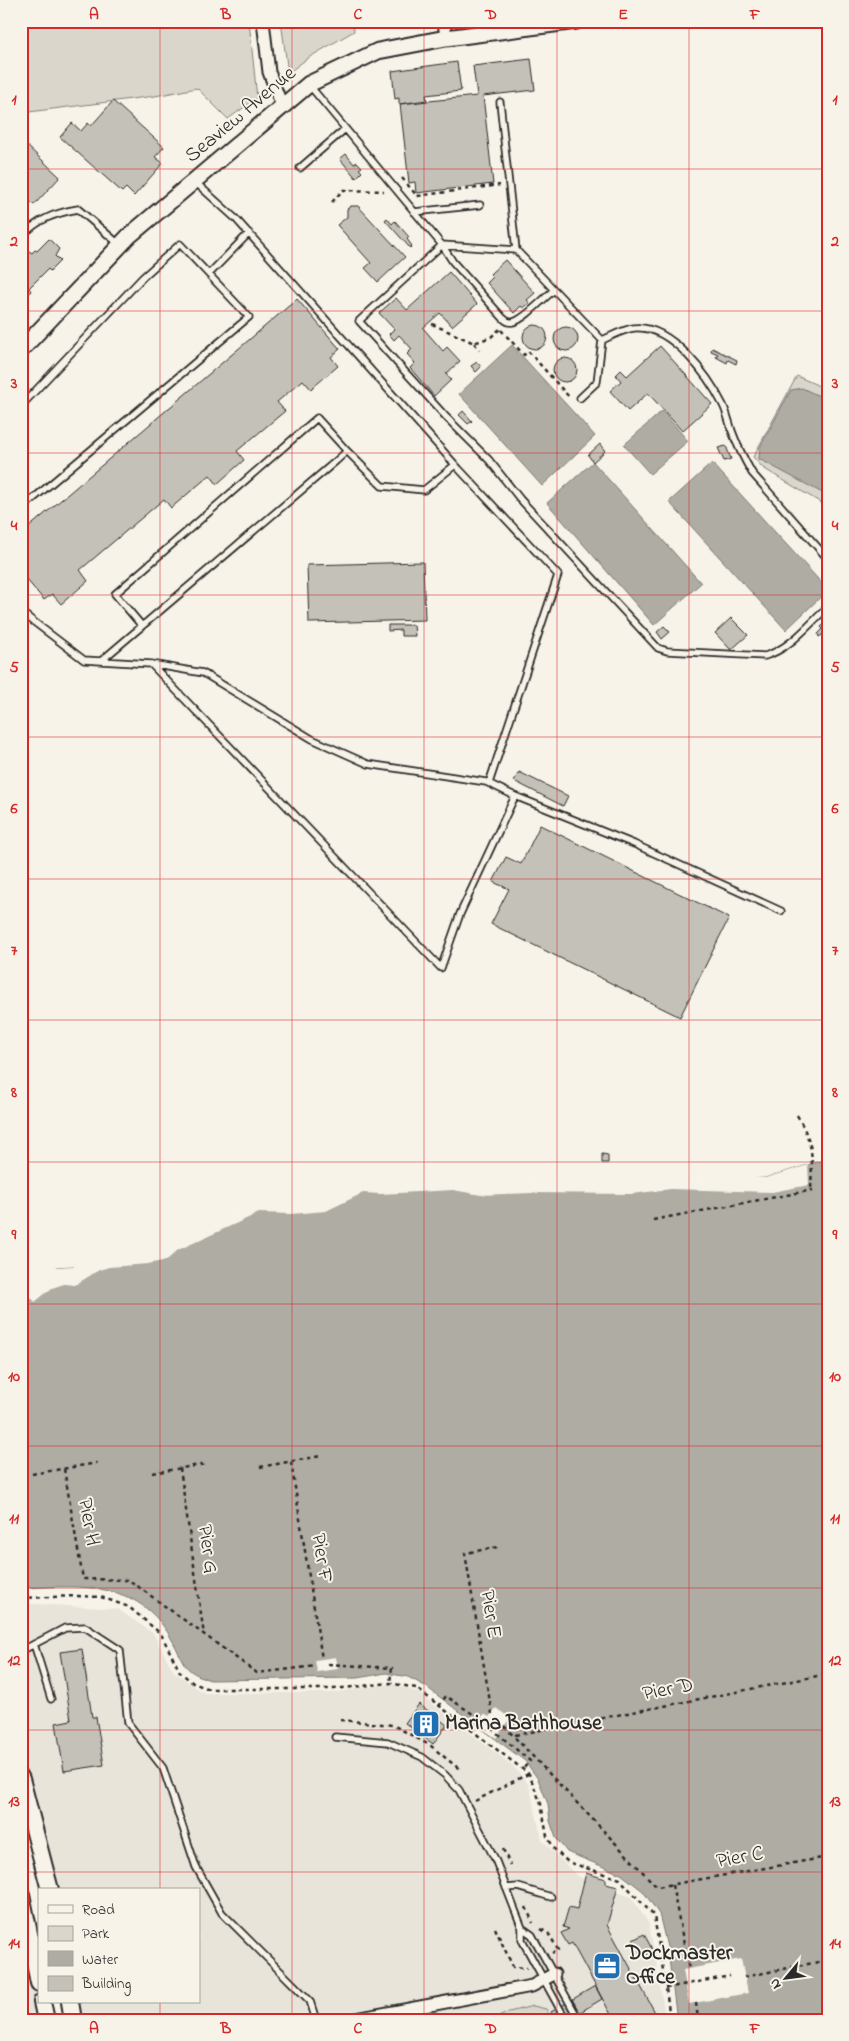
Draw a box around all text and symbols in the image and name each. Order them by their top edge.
text: A [89,3,99,27]
text: B [220,3,232,27]
text: C [354,3,363,27]
text: D [484,3,497,27]
text: E [618,3,628,27]
text: F [749,3,761,27]
street label: Seaview Avenue [179,59,304,171]
text: 1 [11,88,17,112]
text: 1 [832,88,838,112]
text: 2 [9,230,18,254]
text: 2 [830,230,839,254]
text: 3 [10,372,18,396]
text: 3 [831,372,839,396]
text: 4 [10,514,18,538]
text: 4 [831,514,839,538]
text: 5 [9,656,19,680]
text: 5 [830,656,840,680]
text: 6 [9,797,18,821]
text: 6 [830,797,839,821]
text: 7 [11,939,18,963]
text: 7 [832,939,839,963]
text: 8 [10,1081,17,1105]
text: 8 [831,1081,838,1105]
text: 9 [11,1223,17,1247]
text: 9 [832,1223,838,1247]
text: 10 [8,1365,20,1389]
text: 10 [829,1365,841,1389]
street label: Pier H [69,1496,107,1548]
text: 11 [9,1507,20,1531]
text: 11 [830,1507,841,1531]
street label: Pier G [189,1523,225,1575]
street label: Pier F [302,1531,340,1585]
street label: Pier E [471,1588,509,1640]
text: 12 [7,1649,21,1673]
text: 12 [828,1649,842,1673]
street label: Pier D [640,1670,696,1710]
building icon: Marina Bathhouse [411,1709,441,1739]
place label: Marina Bathhouse [445,1709,602,1739]
text: 13 [8,1790,20,1814]
text: 13 [829,1790,841,1814]
street label: Pier C [714,1839,766,1877]
legend [38,1888,200,2004]
text: Road [82,1899,115,1921]
text: Park [82,1923,110,1945]
text: 14 [8,1932,20,1956]
text: 14 [829,1932,841,1956]
place label: Dockmaster Office [625,1939,733,1993]
text: Water [82,1949,118,1971]
office icon: Dockmaster Office [592,1951,622,1981]
north arrow [762,1954,812,2004]
text: Building [81,1973,131,1996]
text: N [764,1974,787,1993]
text: A [89,2017,99,2041]
text: B [220,2017,232,2041]
text: C [354,2017,363,2041]
text: D [484,2017,497,2041]
text: E [618,2017,628,2041]
text: F [749,2017,761,2041]

